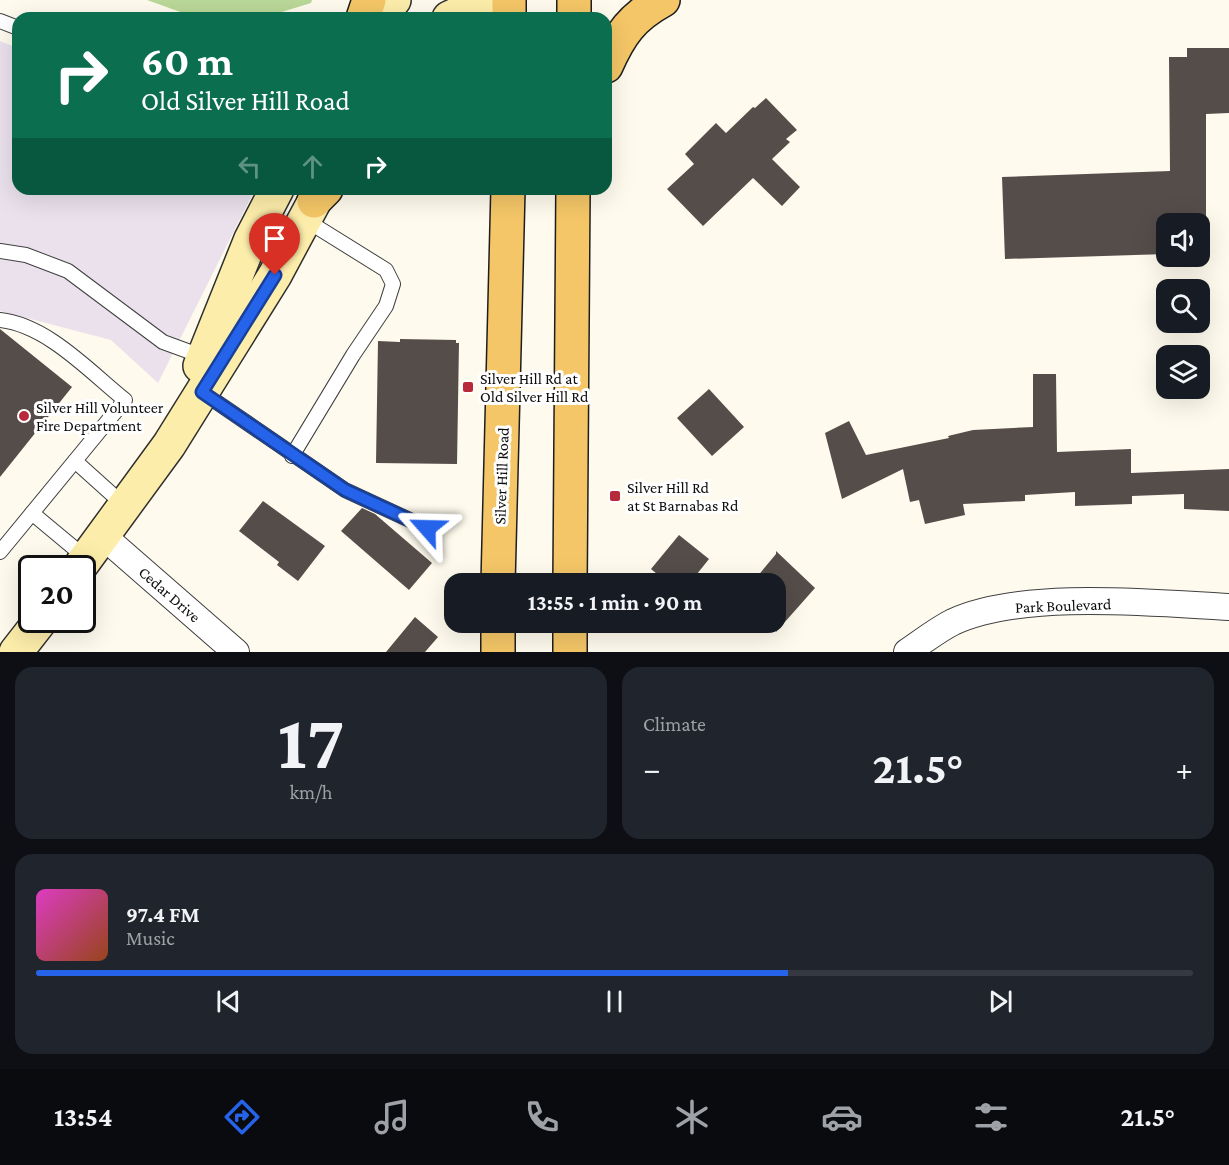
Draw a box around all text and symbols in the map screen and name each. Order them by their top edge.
icon: right [42,36,120,114]
text: 60 m [141,37,233,84]
text: Old Silver Hill Road [141,86,350,116]
icon: left [233,150,266,183]
icon: ahead [296,150,329,183]
icon: right [359,150,392,183]
pin [249,213,300,275]
map controls [1156,213,1210,399]
button: sound [1156,213,1210,267]
icon: arrive [258,222,291,255]
button: search [1156,279,1210,333]
button: layers [1156,345,1210,399]
place label: Silver Hill Rd at Old Silver Hill Rd [480,370,589,405]
marker: Silver Hill Rd at Old Silver Hill Rd [461,380,475,394]
place label: Silver Hill Volunteer Fire Department [36,399,164,435]
marker: Silver Hill Volunteer Fire Department [17,409,31,423]
street label: Silver Hill Road [491,426,512,525]
place label: Silver Hill Rd at St Barnabas Rd [627,479,739,514]
marker: Silver Hill Rd at St Barnabas Rd [608,489,622,503]
position arrow [395,496,459,560]
speed limit sign: 20 [18,555,96,633]
street label: Cedar Drive [136,563,204,626]
text: 13:55 · 1 min · 90 m [528,590,702,615]
street label: Park Boulevard [1015,595,1112,616]
text: 17 [278,698,344,785]
text: Climate [643,713,706,735]
text: 21.5° [873,743,963,793]
text: − [643,750,660,787]
text: + [1176,750,1193,787]
text: km/h [289,781,333,803]
text: 97.4 FM [126,902,200,927]
text: Music [126,927,175,949]
icon: previous [212,985,245,1018]
icon: pause [598,985,631,1018]
icon: next [984,985,1017,1018]
icon: directions [221,1096,263,1138]
icon: music [371,1096,413,1138]
icon: phone [521,1096,563,1138]
icon: climate [671,1096,713,1138]
icon: car [821,1096,863,1138]
icon: filters [970,1096,1012,1138]
text: 13:54 [54,1102,113,1132]
text: 21.5° [1120,1102,1175,1132]

